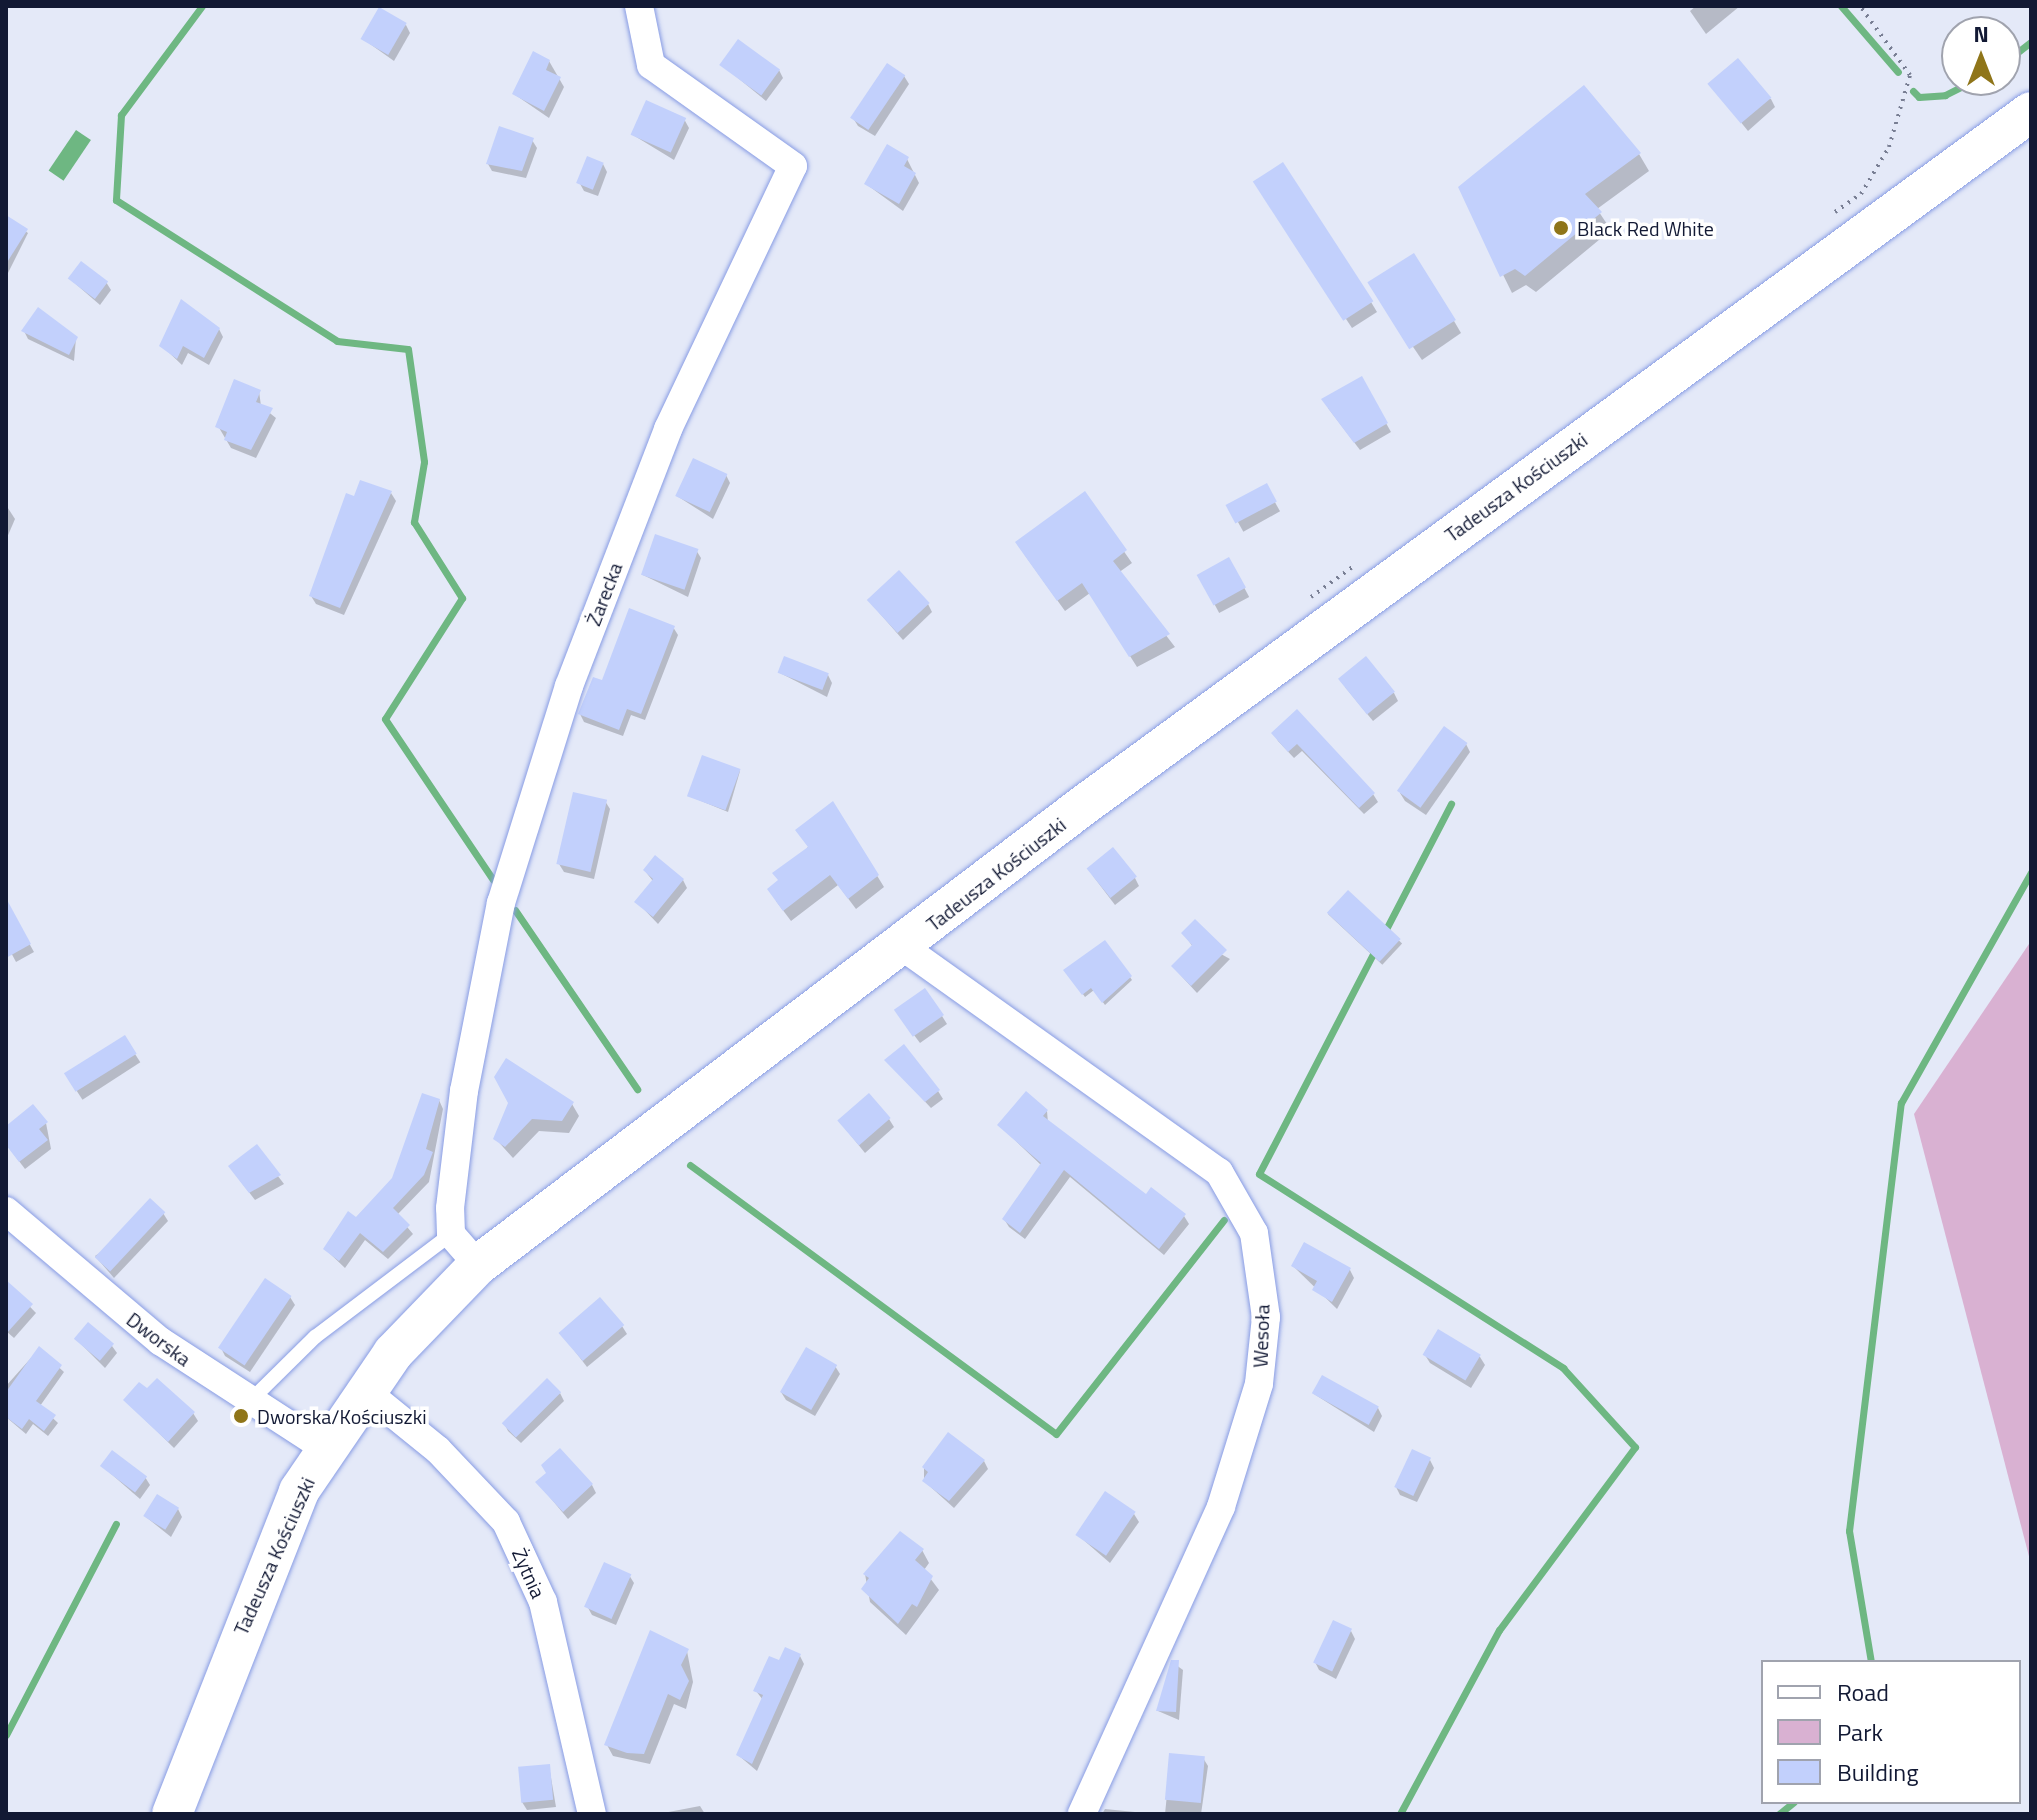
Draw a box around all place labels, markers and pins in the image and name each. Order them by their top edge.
place label: Black Red White [1577,216,1714,240]
marker: Black Red White [1552,219,1570,237]
place label: Dworska/Kościuszki [257,1404,427,1428]
marker: Dworska/Kościuszki [232,1407,250,1425]

